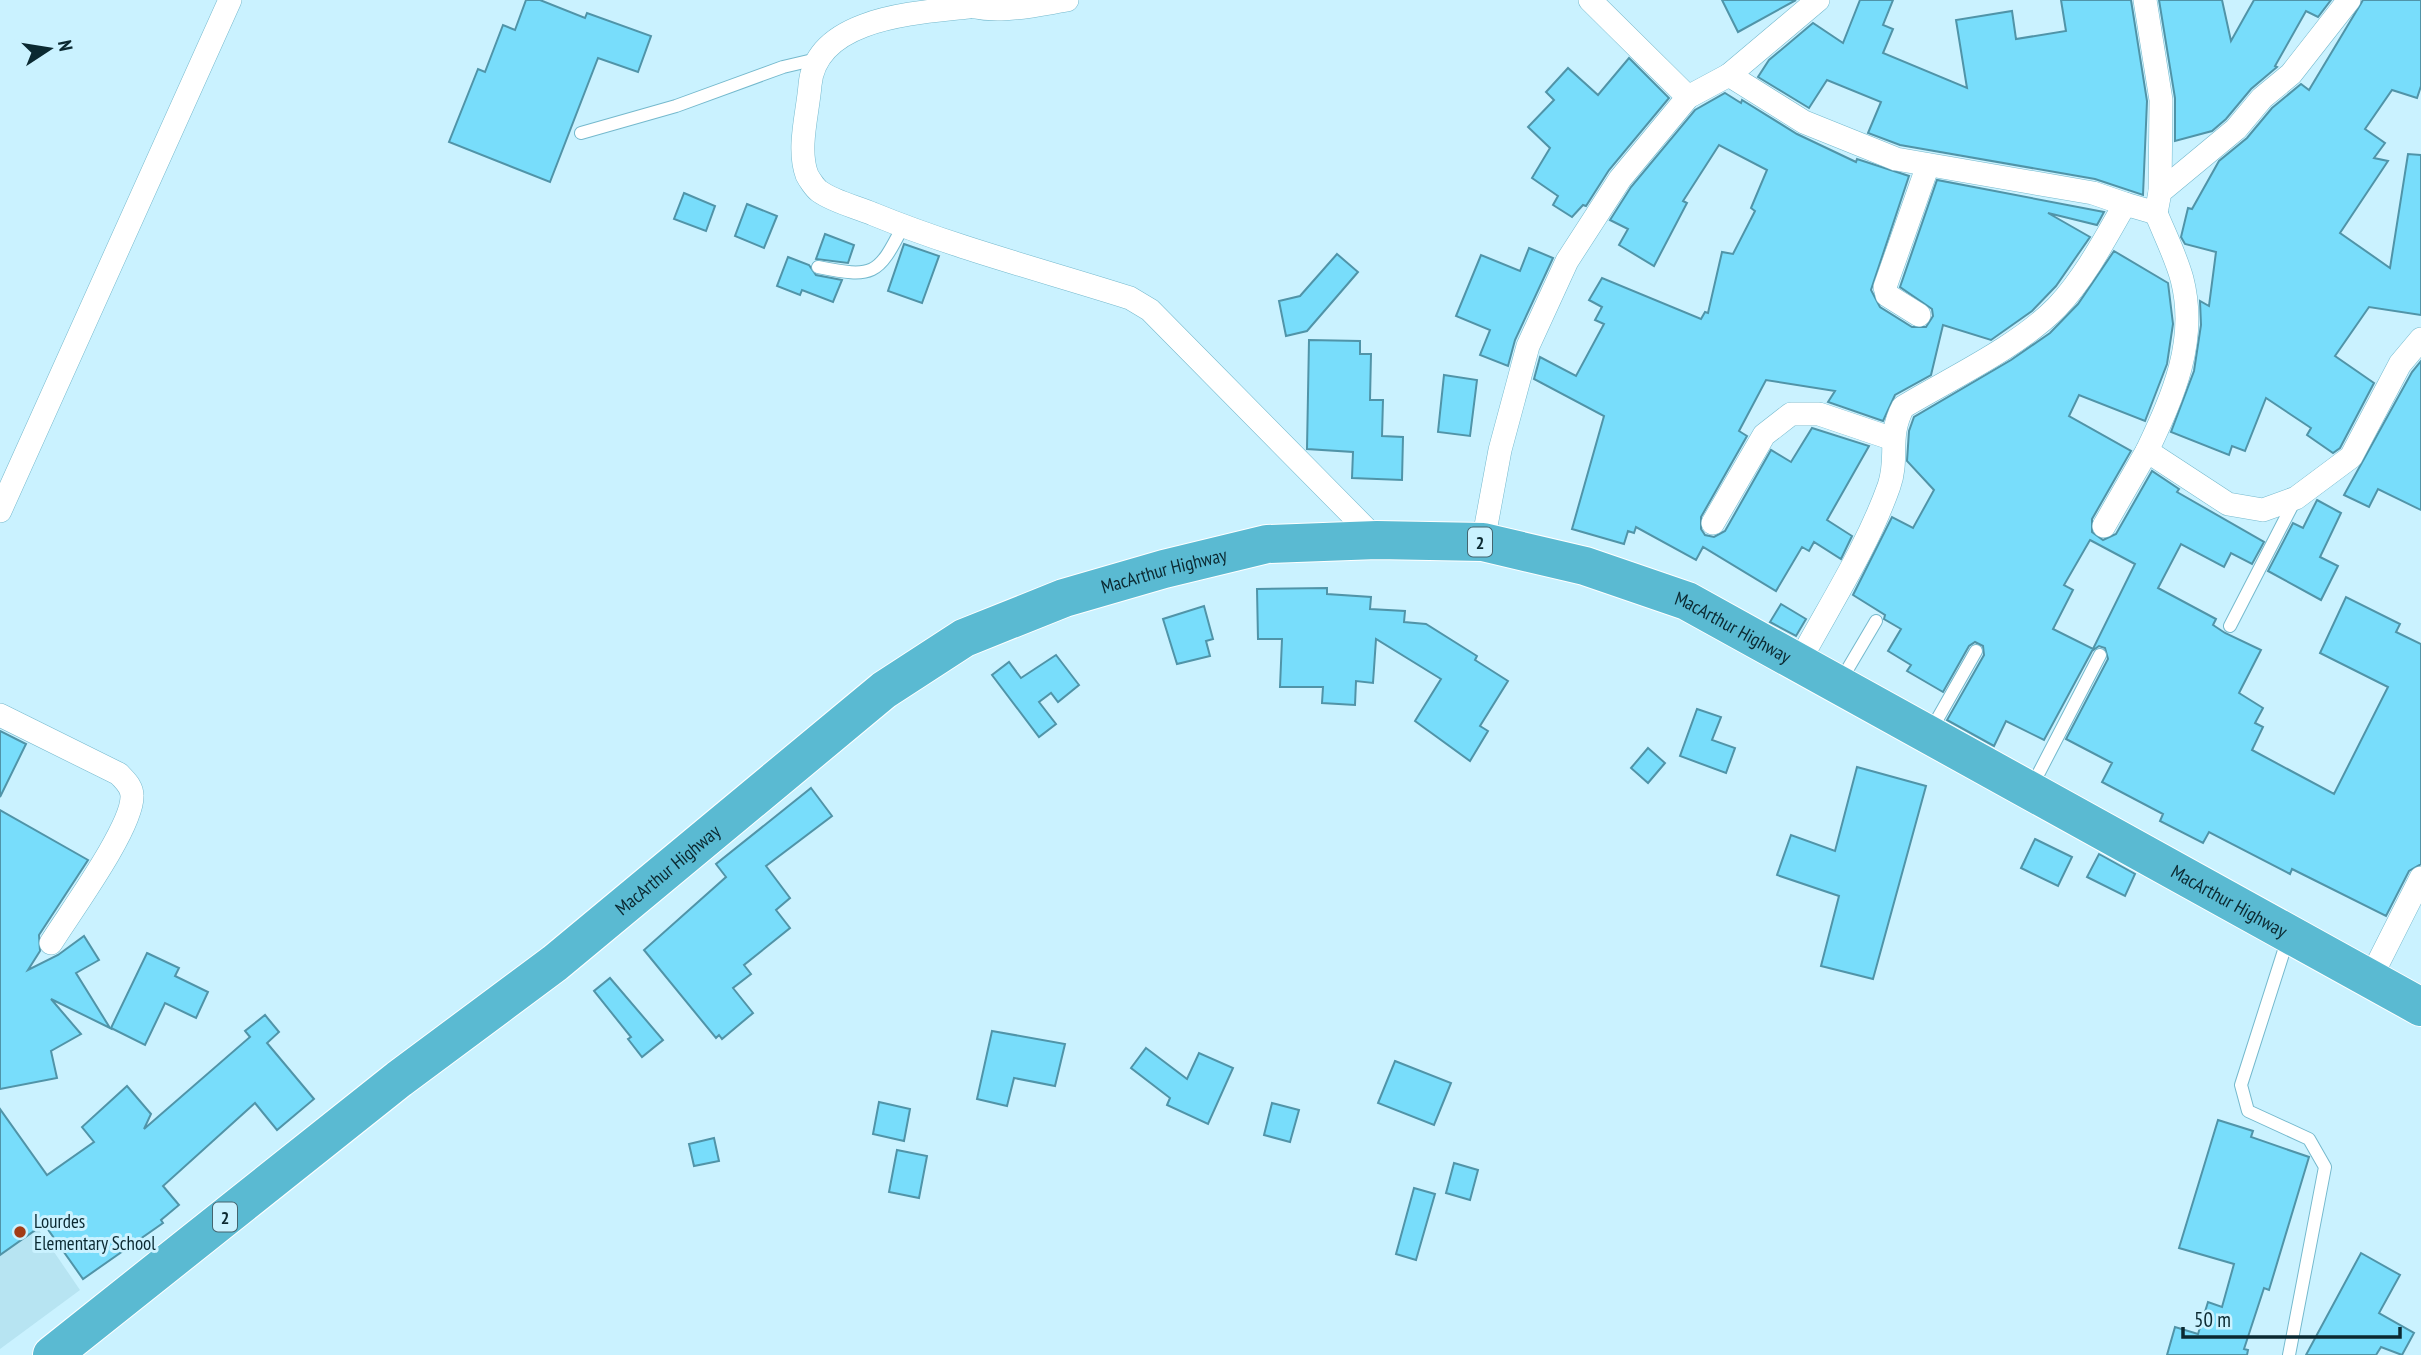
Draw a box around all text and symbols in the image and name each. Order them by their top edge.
north arrow [14,14,84,84]
text: N [53,38,78,53]
road number: 2 [1468,528,1492,556]
street label: MacArthur Highway [1098,542,1230,599]
street label: MacArthur Highway [1672,586,1796,669]
street label: MacArthur Highway [610,819,726,920]
street label: MacArthur Highway [2167,859,2292,943]
road number: 2 [213,1202,237,1232]
place label: Lourdes Elementary School [34,1209,156,1255]
marker: Lourdes Elementary School [12,1224,28,1240]
scale bar [2183,1296,2400,1340]
text: 50 m [2194,1306,2231,1333]

